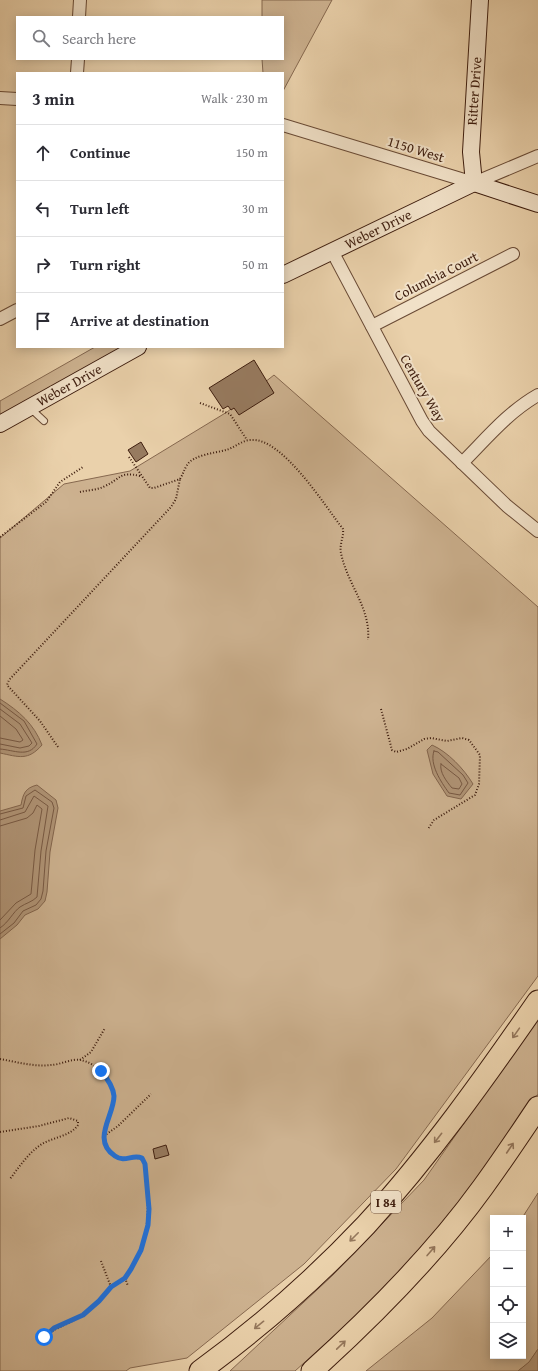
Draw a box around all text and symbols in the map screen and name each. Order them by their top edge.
search box [16,16,284,60]
icon: search [30,27,52,49]
text: Search here [62,28,136,49]
street label: Ritter Drive [462,56,486,126]
text: 3 min [32,86,74,111]
text: Walk · 230 m [201,89,268,108]
street label: 1150 West [385,131,447,167]
icon: ahead [32,142,54,164]
text: Continue [70,142,131,163]
text: 150 m [236,143,268,162]
icon: left [32,198,54,220]
text: Turn left [70,198,129,219]
text: 30 m [242,199,268,218]
street label: Weber Drive [341,204,415,254]
street label: Columbia Court [391,246,481,306]
icon: right [32,254,54,276]
text: Turn right [70,254,141,275]
text: 50 m [242,255,268,274]
icon: arrive [32,310,54,332]
text: Arrive at destination [70,310,209,331]
street label: Century Way [396,350,451,426]
street label: Weber Drive [33,359,106,411]
one-way arrow [512,1028,520,1039]
route end [92,1062,110,1080]
one-way arrow [434,1132,443,1143]
one-way arrow [506,1143,514,1154]
road number: I 84 [371,1191,401,1213]
map controls [490,1215,526,1359]
button: + [490,1215,526,1251]
one-way arrow [349,1232,359,1242]
one-way arrow [426,1246,436,1256]
button: − [490,1251,526,1287]
button: locate [490,1287,526,1323]
one-way arrow [253,1321,264,1329]
button: layers [490,1323,526,1359]
route start [35,1328,53,1346]
one-way arrow [336,1340,346,1349]

